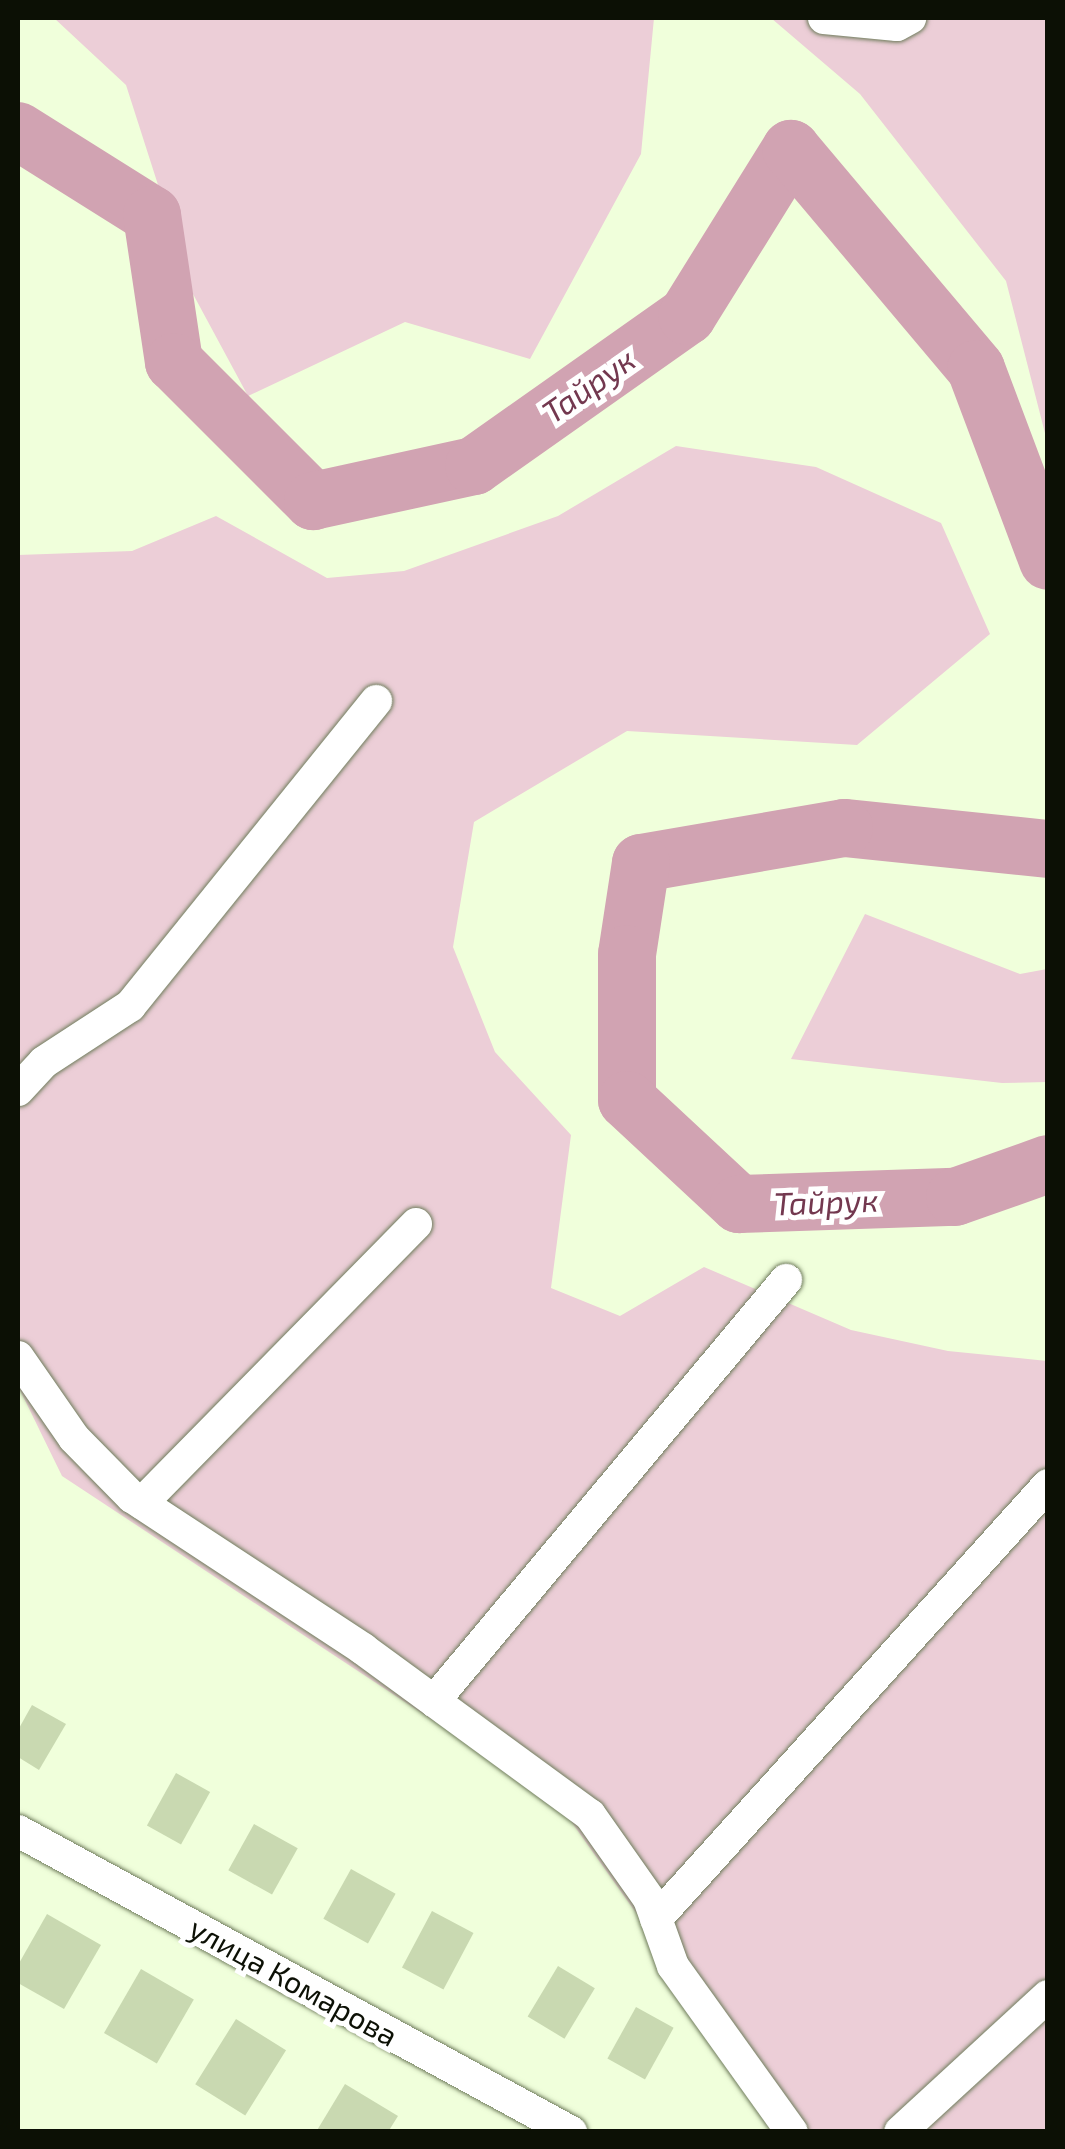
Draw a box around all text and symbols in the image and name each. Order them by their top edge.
water label: Тайрук [534,339,642,431]
water label: Тайрук [773,1180,879,1222]
street label: улица Комарова [184,1909,404,2053]

